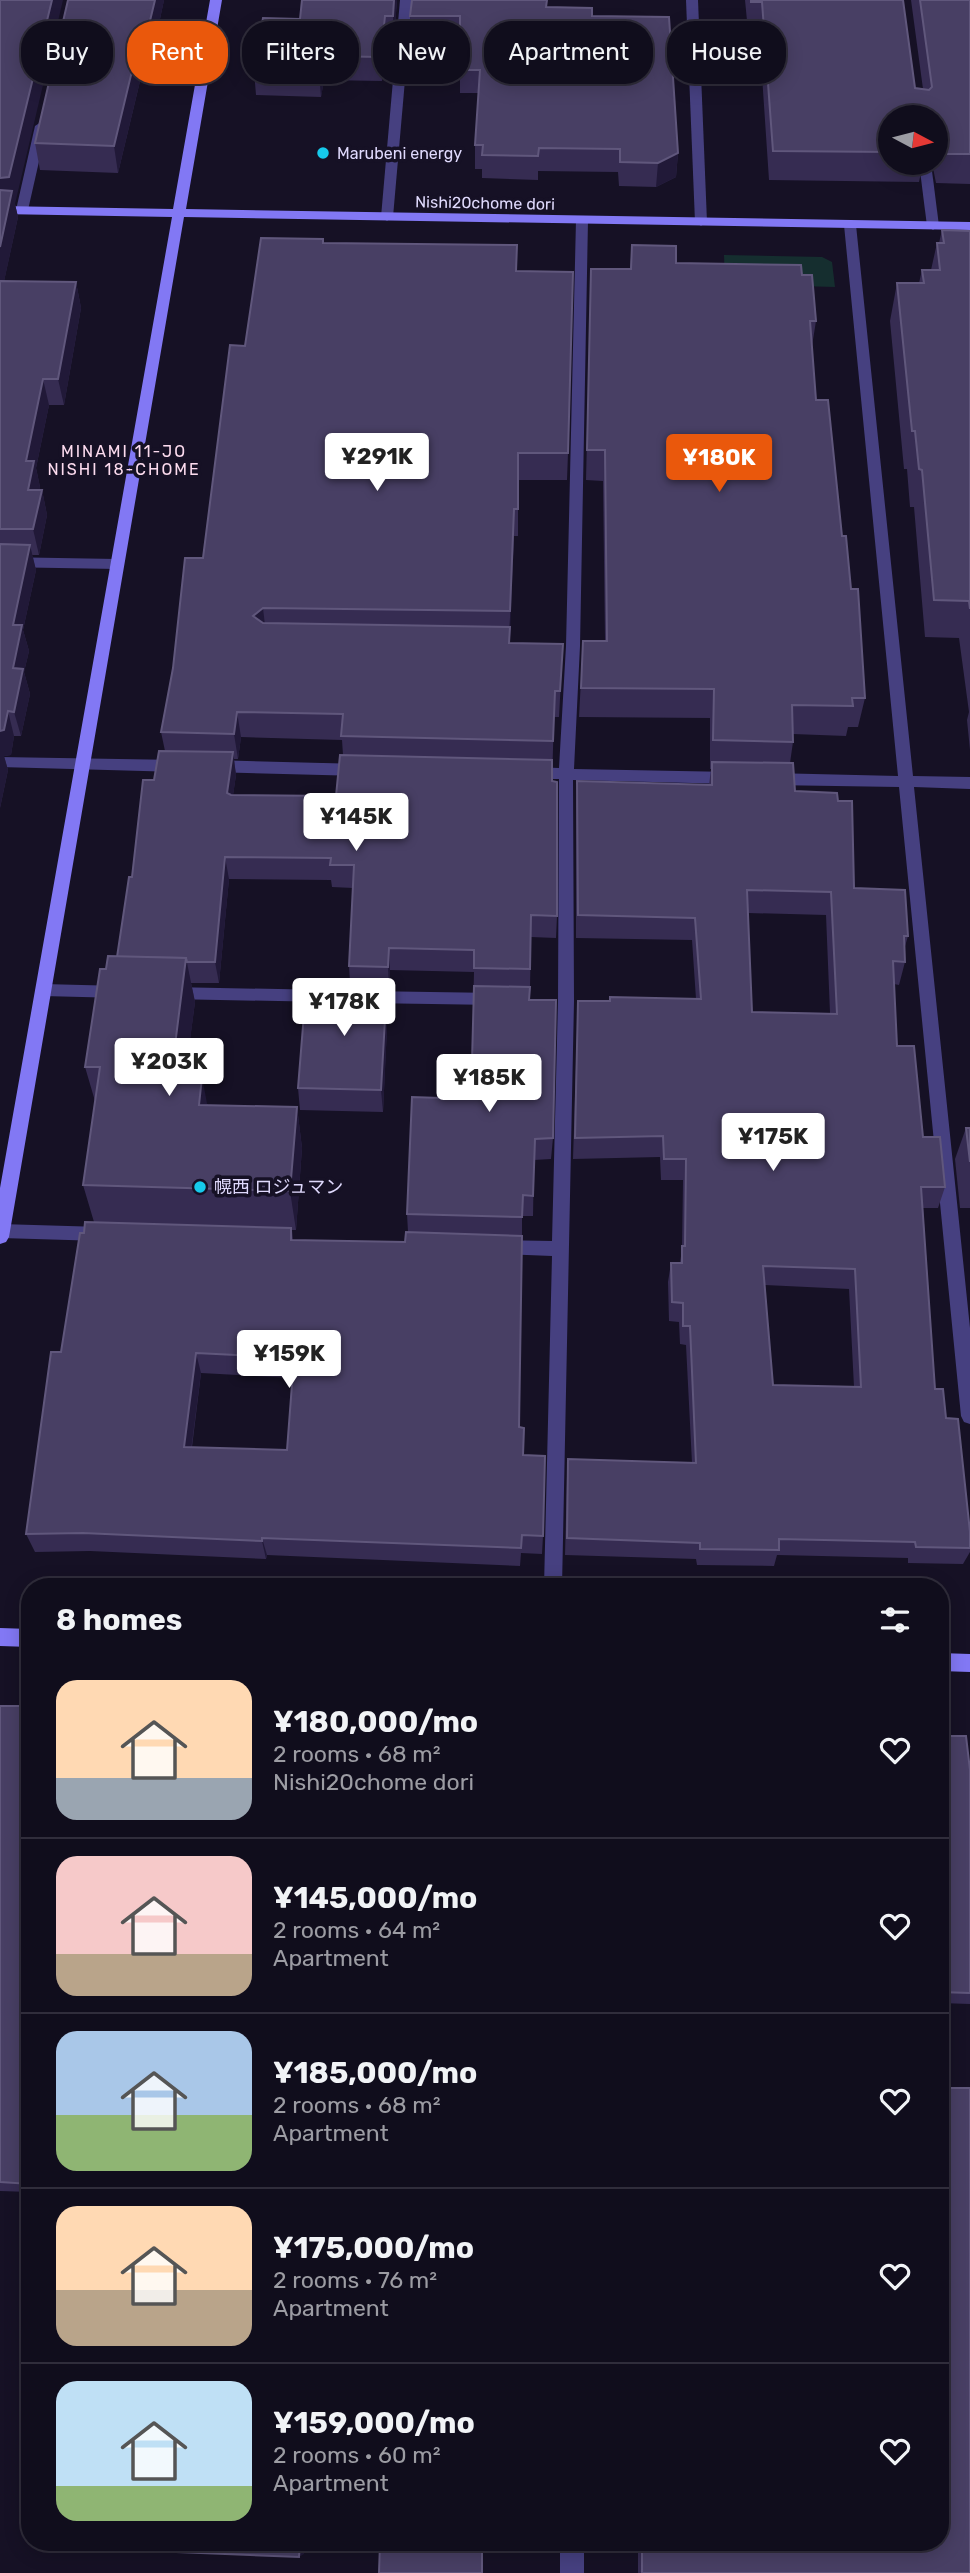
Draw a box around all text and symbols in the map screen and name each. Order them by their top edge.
chip: Buy [21,21,113,84]
chip: Rent [127,21,228,84]
chip: Filters [242,21,359,84]
chip: New [373,21,470,84]
chip: Apartment [484,21,653,84]
chip: House [667,21,786,84]
north arrow [878,105,948,175]
map controls [878,105,948,175]
place label: Marubeni energy [337,144,462,163]
marker: Marubeni energy [315,145,331,161]
street label: Nishi20chome dori [415,192,555,214]
pin: ¥291K [328,434,426,493]
pin: ¥180K [670,434,768,494]
district label: MINAMI 11-JO NISHI 18-CHOME [47,442,201,479]
text: ¥291K [341,442,413,470]
text: ¥180K [682,443,756,471]
pin: ¥145K [307,794,405,853]
text: ¥145K [319,802,393,830]
pin: ¥178K [295,978,393,1038]
text: ¥178K [308,987,380,1015]
pin: ¥203K [120,1038,218,1098]
text: ¥203K [131,1047,207,1075]
pin: ¥185K [440,1054,538,1114]
text: ¥185K [453,1063,525,1091]
pin: ¥175K [724,1114,822,1173]
text: ¥175K [738,1122,808,1150]
place label: 幌西 ロジュマン [214,1176,343,1198]
marker: 幌西 ロジュマン [192,1179,208,1195]
pin: ¥159K [240,1330,338,1390]
text: ¥159K [253,1339,325,1367]
icon: filters [876,1601,914,1639]
text: 8 homes [56,1602,182,1638]
text: ¥180,000/mo [273,1704,478,1740]
icon: home [112,1708,196,1792]
icon: heart [876,1731,914,1769]
text: 2 rooms · 68 m² [273,1740,441,1768]
text: Nishi20chome dori [273,1768,474,1796]
text: ¥145,000/mo [273,1880,477,1916]
icon: home [112,1884,196,1968]
icon: heart [876,1907,914,1945]
text: 2 rooms · 64 m² [273,1916,440,1944]
text: Apartment [273,1944,389,1972]
text: ¥185,000/mo [273,2055,477,2091]
icon: home [112,2059,196,2143]
icon: heart [876,2082,914,2120]
text: 2 rooms · 68 m² [273,2091,441,2119]
text: Apartment [273,2119,389,2147]
text: ¥175,000/mo [273,2230,474,2266]
icon: home [112,2234,196,2318]
icon: heart [876,2257,914,2295]
text: 2 rooms · 76 m² [273,2266,437,2294]
text: Apartment [273,2294,389,2322]
text: ¥159,000/mo [273,2405,475,2441]
icon: home [112,2409,196,2493]
icon: heart [876,2432,914,2470]
text: 2 rooms · 60 m² [273,2441,441,2469]
text: Apartment [273,2469,389,2497]

